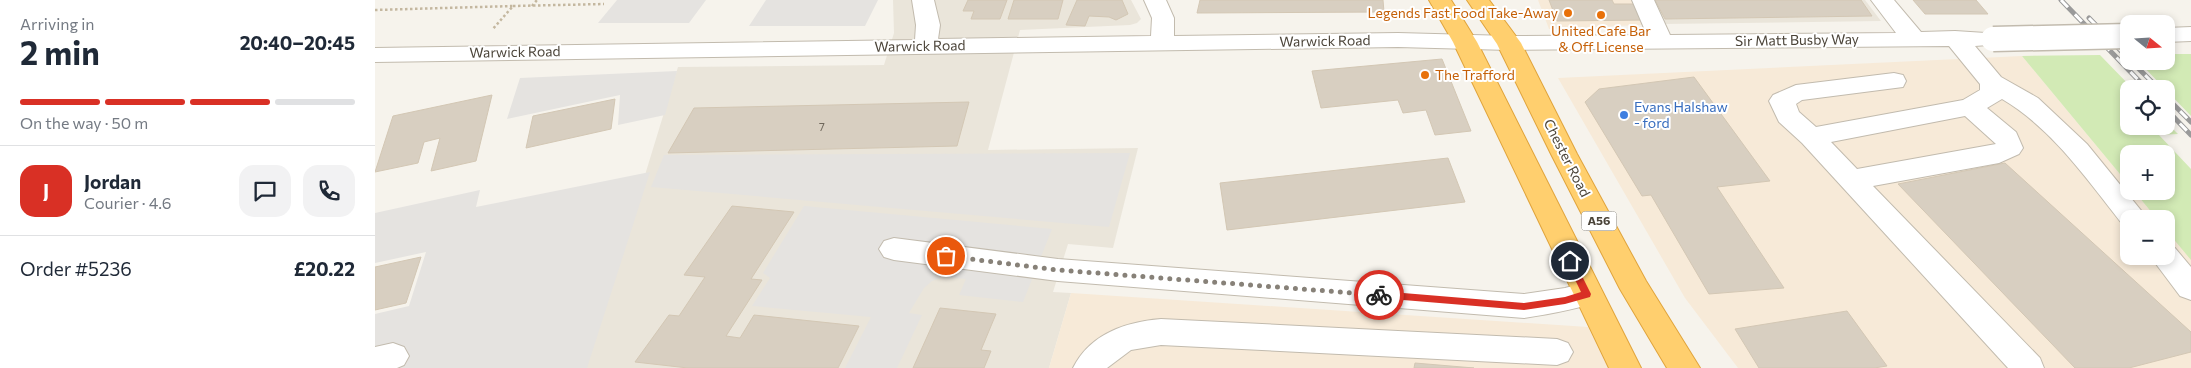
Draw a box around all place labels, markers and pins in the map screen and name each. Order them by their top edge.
place label: Legends Fast Food Take-Away [1368,4,1558,21]
marker: Legends Fast Food Take-Away [1562,7,1574,19]
marker: United Cafe Bar & Off License [1595,9,1607,21]
place label: United Cafe Bar & Off License [1551,22,1651,55]
place label: The Trafford [1435,66,1515,83]
marker: The Trafford [1419,69,1431,81]
place label: Evans Halshaw - ford [1634,98,1728,131]
marker: Evans Halshaw - ford [1618,109,1630,121]
pin [925,235,967,277]
pin [1549,240,1591,282]

